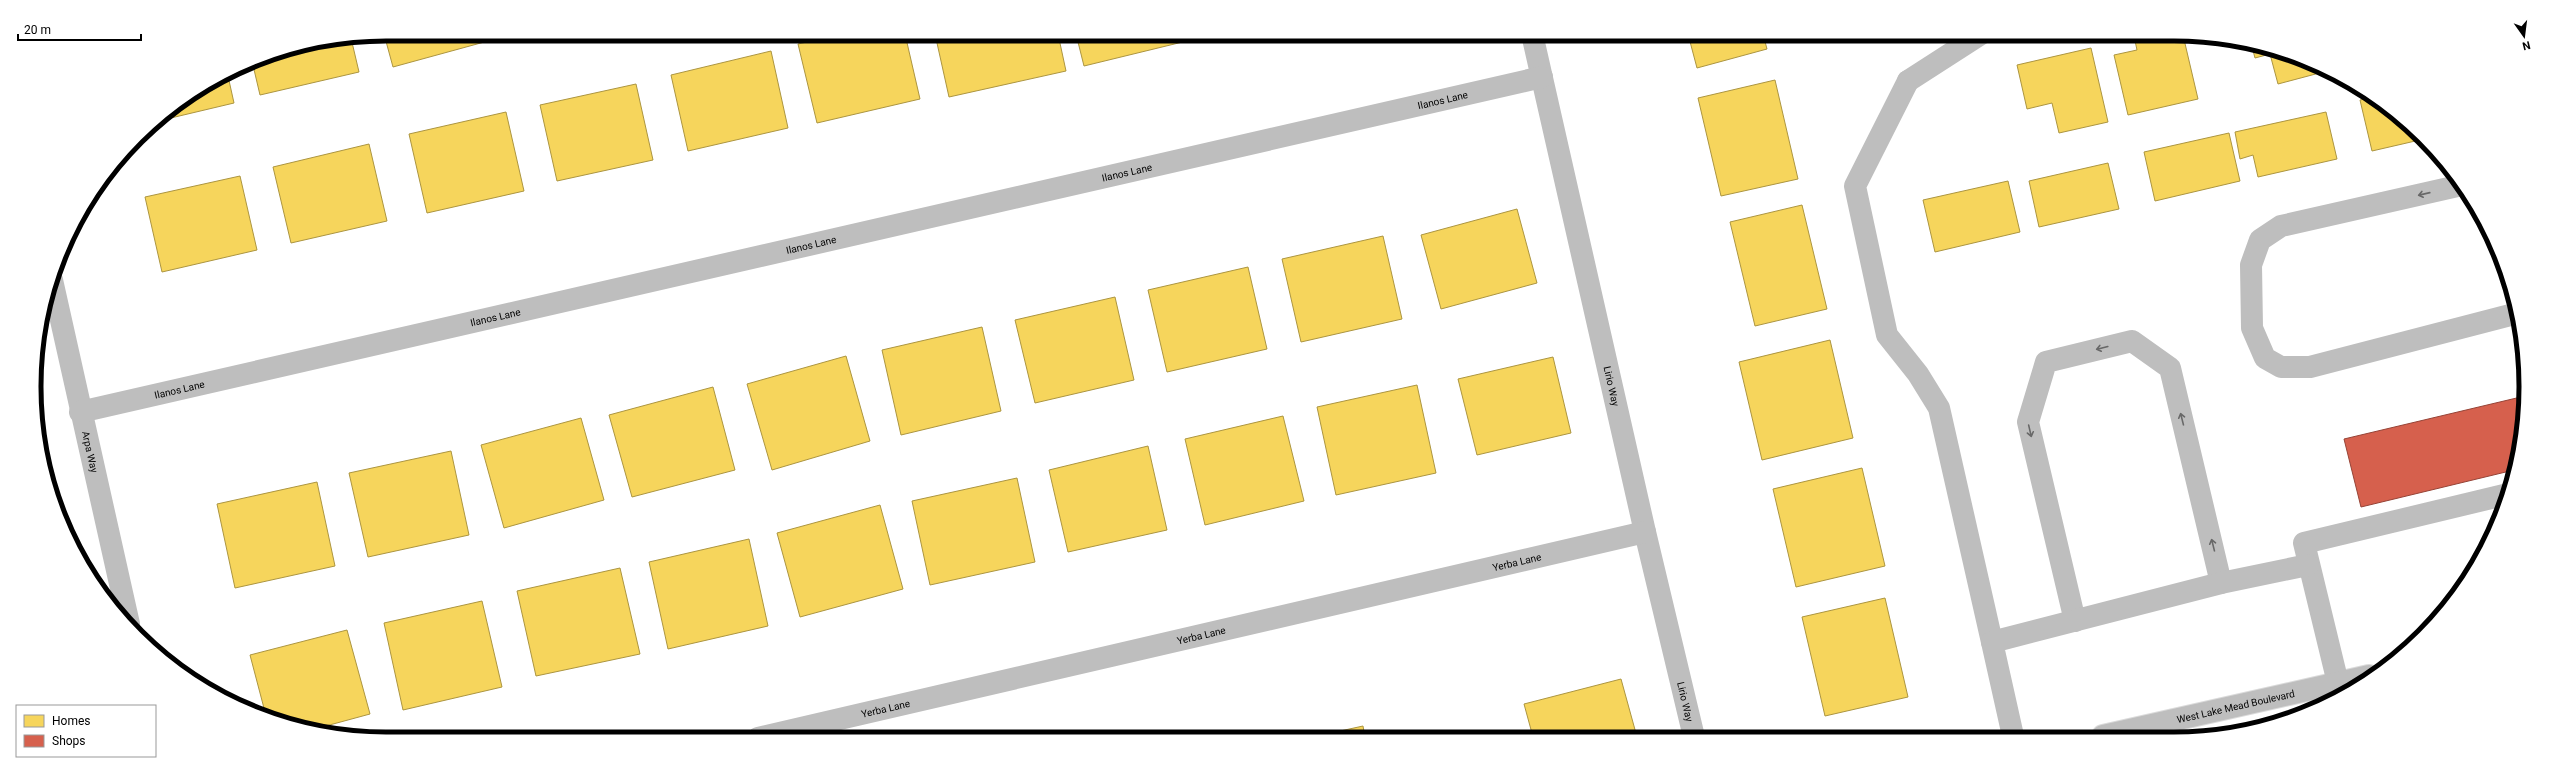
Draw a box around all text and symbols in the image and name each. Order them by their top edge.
scale bar [18,16,141,42]
north arrow [2504,16,2544,56]
text: 20 m [24,23,51,37]
text: N [2521,38,2532,53]
street label: Ilanos Lane [1417,89,1469,111]
street label: Ilanos Lane [1101,161,1153,183]
one-way arrow [2418,190,2431,198]
street label: Ilanos Lane [785,233,837,256]
street label: Ilanos Lane [469,306,521,328]
one-way arrow [2096,345,2109,352]
street label: Lirio Way [1602,365,1622,407]
street label: Ilanos Lane [153,378,206,400]
one-way arrow [2178,413,2186,426]
one-way arrow [2027,425,2035,438]
street label: Arpa Way [80,430,100,474]
one-way arrow [2209,539,2217,552]
street label: Yerba Lane [1491,551,1542,573]
street label: Yerba Lane [1176,624,1227,646]
street label: Lirio Way [1675,681,1696,723]
street label: West Lake Mead Boulevard [2176,687,2296,725]
street label: Yerba Lane [860,697,911,719]
legend [16,705,156,757]
text: Homes [52,714,90,728]
text: Shops [52,734,86,748]

